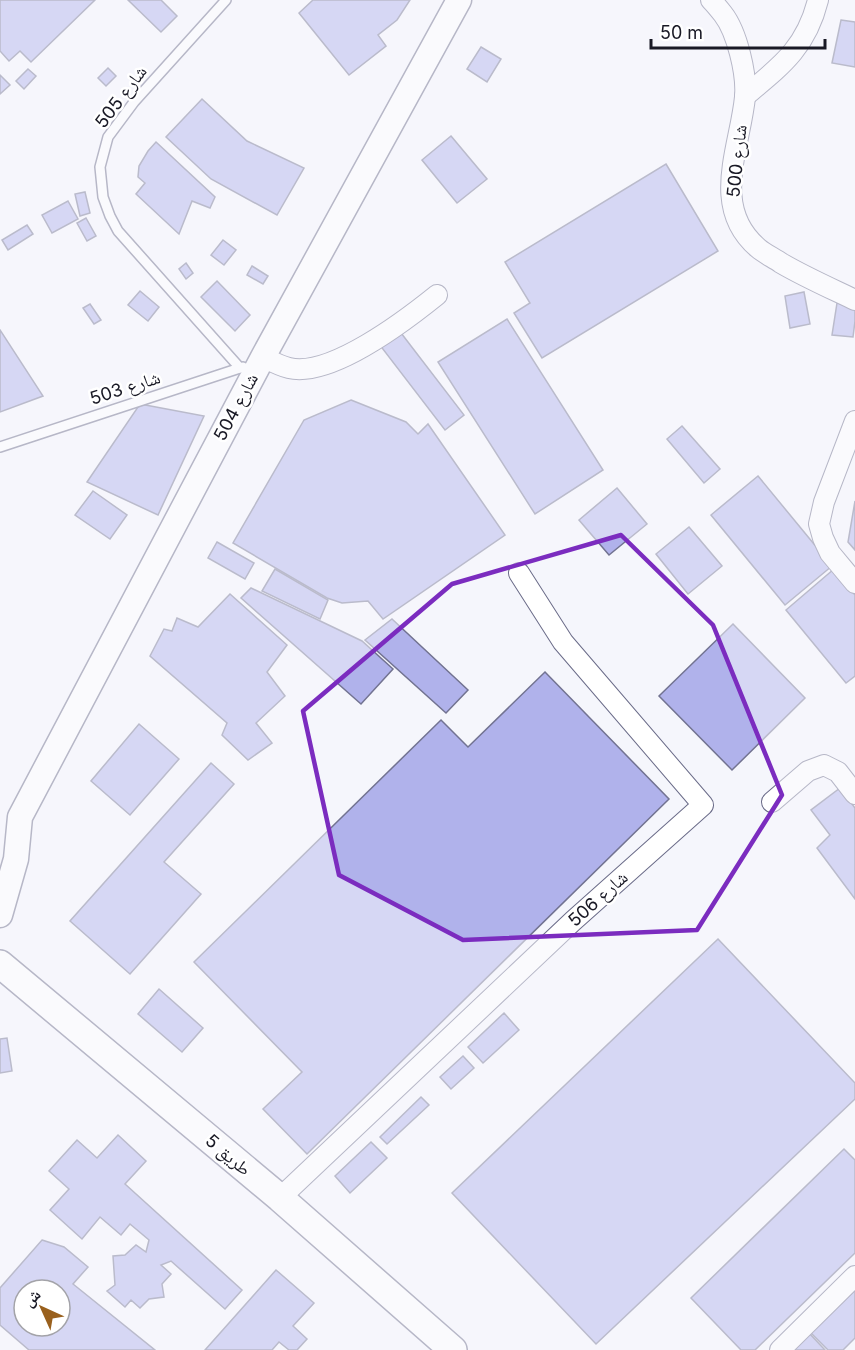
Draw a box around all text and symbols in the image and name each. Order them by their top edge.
scale bar [651,12,825,50]
text: 50 m [660,22,703,43]
street label: شارع 505 [90,61,152,133]
street label: شارع 500 [722,124,752,198]
street label: شارع 503 [87,366,163,410]
street label: شارع 504 [209,370,263,444]
street label: شارع 506 [564,866,632,932]
street label: طريق 5 [201,1130,255,1180]
north arrow [12,1278,72,1338]
text: ش [18,1284,44,1310]

